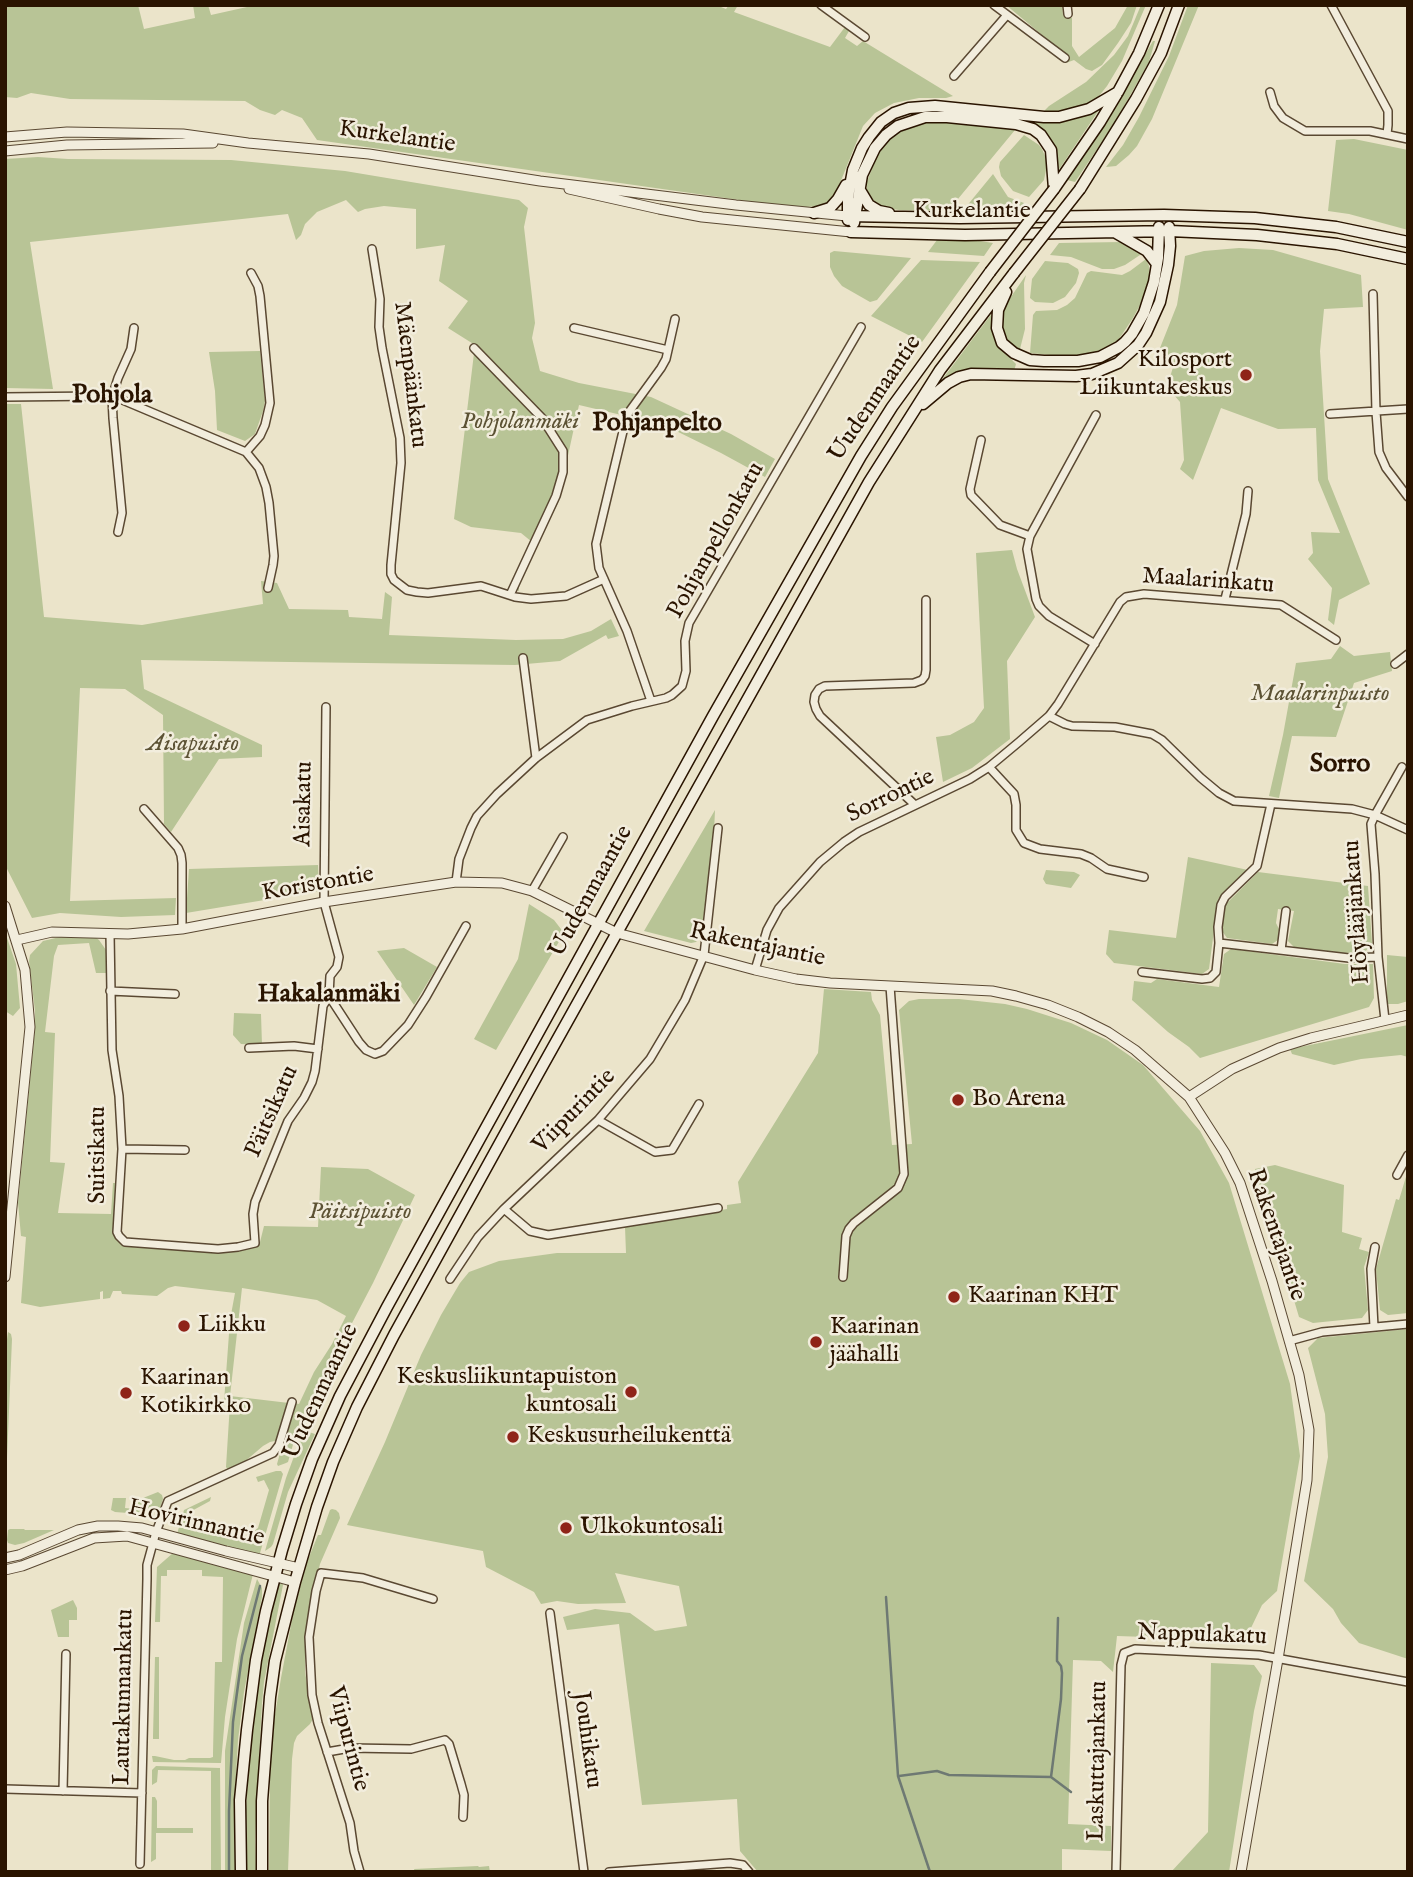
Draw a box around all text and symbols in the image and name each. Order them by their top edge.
street label: Kurkelantie [337,116,457,160]
street label: Kurkelantie [913,198,1031,226]
street label: Mäenpäänkatu [386,300,432,450]
street label: Uudenmaantie [823,330,929,468]
place label: Kilosport Liikuntakeskus [1080,347,1232,403]
marker: Kilosport Liikuntakeskus [1238,367,1254,383]
district label: Pohjola [72,381,152,413]
park label: Pohjolanmäki [461,409,579,437]
district label: Pohjanpelto [592,409,722,441]
street label: Pohjanpellonkatu [662,458,772,624]
street label: Maalarinkatu [1141,563,1275,601]
park label: Maalarinpuisto [1251,681,1389,709]
park label: Aisapuisto [147,731,239,759]
district label: Sorro [1310,750,1370,782]
street label: Aisakatu [290,761,320,847]
street label: Sorrontie [842,763,940,831]
street label: Uudenmaantie [544,821,640,963]
street label: Höylääjänkatu [1339,839,1377,985]
street label: Koristontie [260,861,376,909]
street label: Rakentajantie [687,918,827,974]
district label: Hakalanmäki [257,980,401,1012]
street label: Päitsikatu [240,1062,306,1162]
street label: Viipurintie [527,1063,623,1161]
place label: Bo Arena [972,1086,1065,1114]
marker: Bo Arena [950,1092,966,1108]
street label: Suitsikatu [85,1106,113,1204]
street label: Rakentajantie [1239,1165,1311,1305]
park label: Päitsipuisto [309,1199,411,1227]
place label: Kaarinan KHT [968,1283,1118,1311]
marker: Kaarinan KHT [946,1289,962,1305]
place label: Liikku [198,1312,266,1340]
place label: Kaarinan jäähalli [830,1314,919,1370]
marker: Liikku [176,1318,192,1334]
street label: Uudenmaantie [278,1320,366,1464]
marker: Kaarinan jäähalli [808,1334,824,1350]
place label: Keskusliikuntapuiston kuntosali [396,1364,617,1420]
place label: Kaarinan Kotikirkko [140,1365,251,1421]
marker: Keskusliikuntapuiston kuntosali [623,1384,639,1400]
marker: Kaarinan Kotikirkko [118,1385,134,1401]
place label: Keskusurheilukenttä [527,1423,731,1451]
marker: Keskusurheilukenttä [505,1429,521,1445]
street label: Hovirinnantie [125,1494,267,1554]
place label: Ulkokuntosali [580,1514,723,1542]
marker: Ulkokuntosali [558,1520,574,1536]
street label: Lautakunnankatu [109,1609,141,1785]
street label: Nappulakatu [1137,1619,1267,1653]
street label: Laskuttajankatu [1083,1680,1115,1842]
street label: Viipurintie [319,1683,375,1795]
street label: Jouhikatu [565,1690,607,1790]

